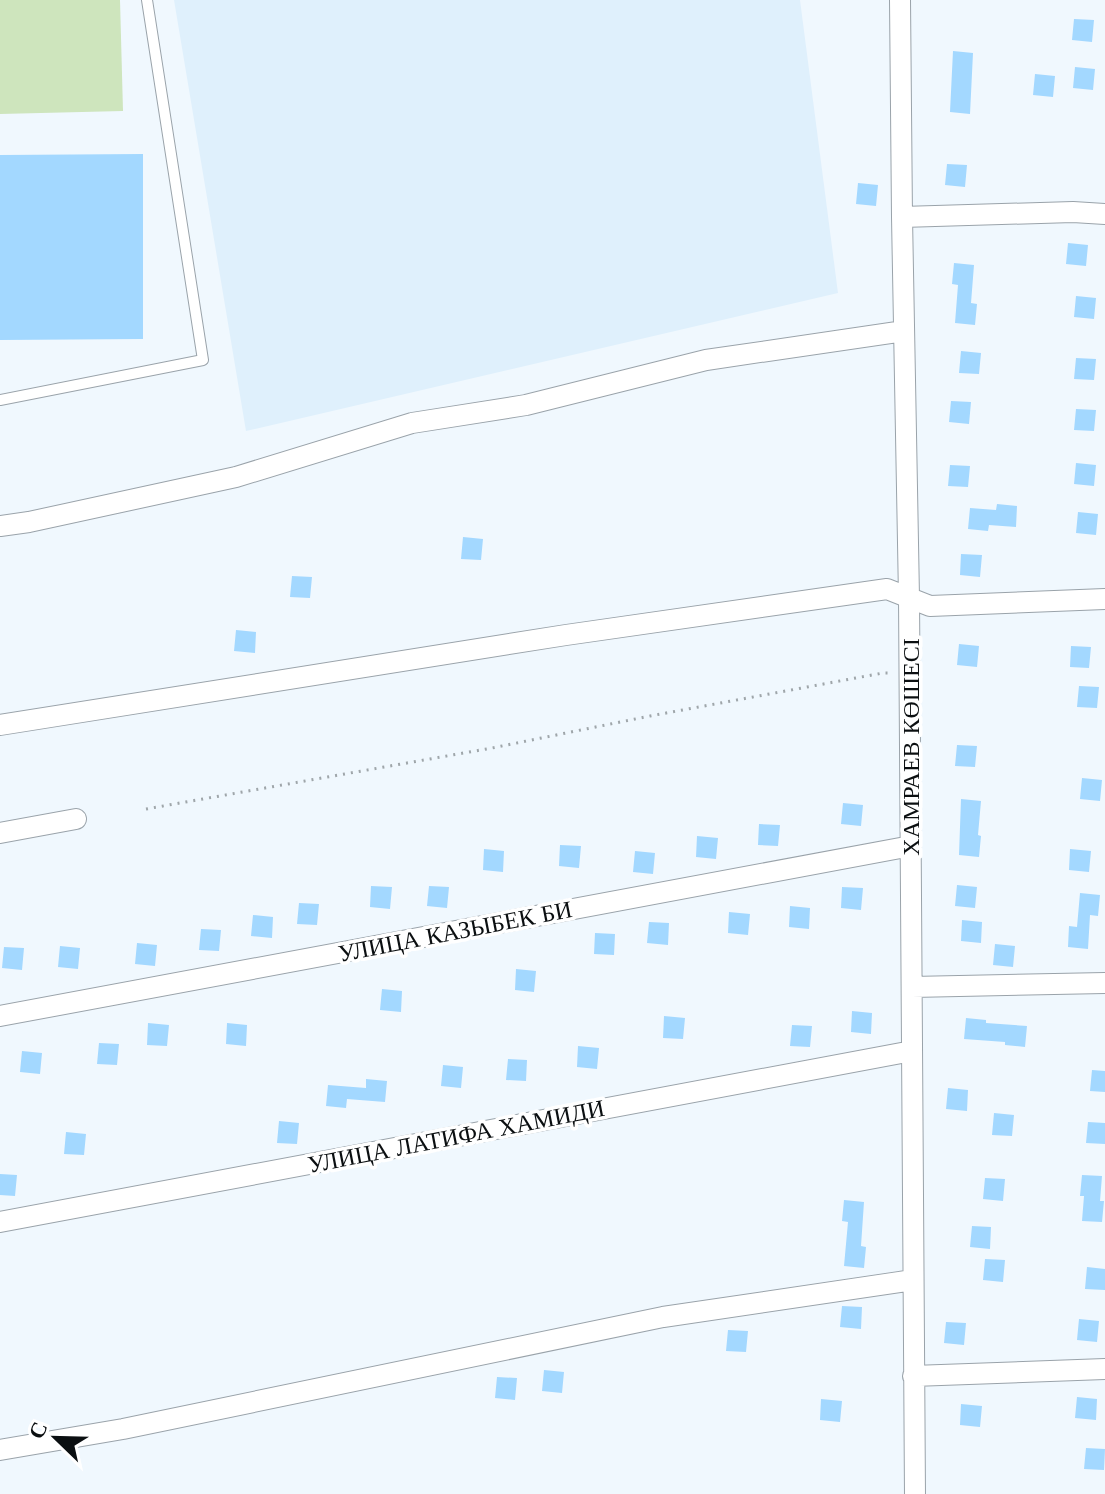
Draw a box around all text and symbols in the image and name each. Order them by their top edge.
street label: ХАМРАЕВ КӨШЕСІ [896,638,925,856]
street label: УЛИЦА КАЗЫБЕК БИ [336,894,574,968]
street label: УЛИЦА ЛАТИФА ХАМИДИ [305,1093,607,1179]
north arrow [16,1398,96,1478]
text: С [23,1418,54,1443]

